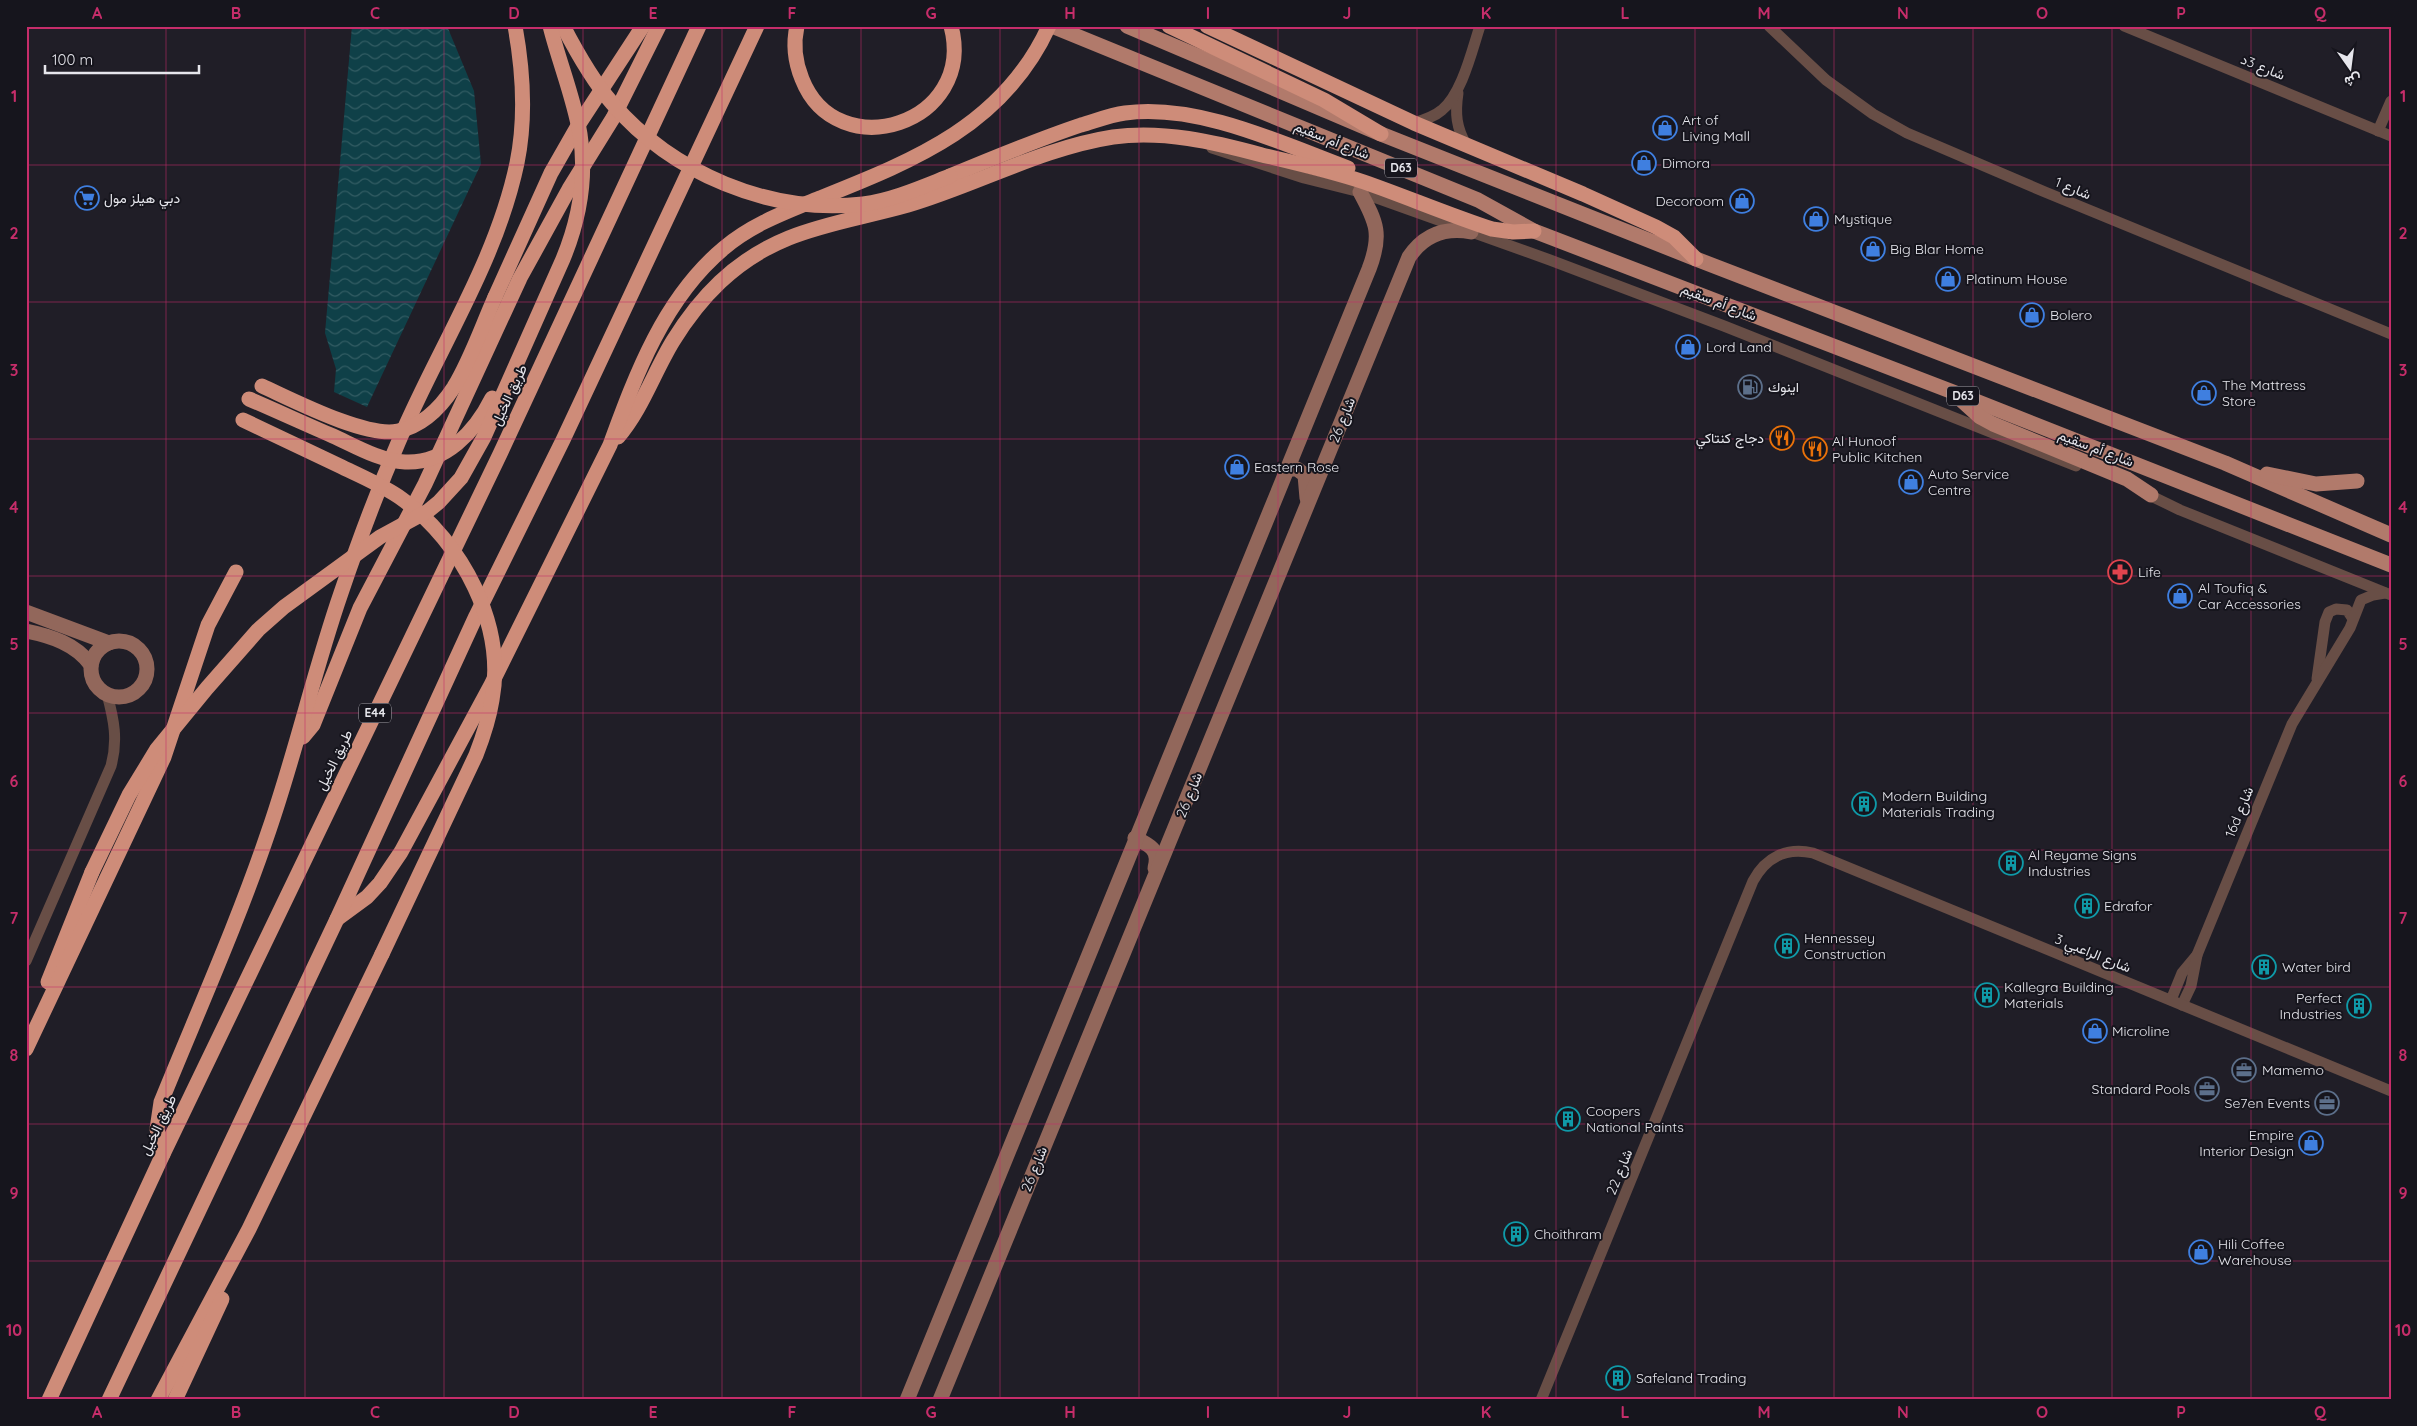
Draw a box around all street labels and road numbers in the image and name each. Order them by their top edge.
street label: شارع 3د [2238,50,2288,86]
street label: شارع أم سقيم [1291,117,1372,165]
road number: D63 [1385,158,1417,178]
street label: شارع 1 [2052,173,2094,205]
street label: شارع أم سقيم [1678,279,1759,326]
street label: طريق الخيل [487,362,531,428]
road number: D63 [1947,386,1979,406]
street label: شارع 26 [1325,395,1361,446]
street label: شارع أم سقيم [2055,425,2136,472]
road number: E44 [359,704,391,722]
street label: طريق الخيل [312,727,356,793]
street label: شارع 26 [1172,770,1208,821]
street label: 16d شارع [2221,784,2259,841]
street label: شارع الراعبي 3 [2051,930,2134,979]
street label: طريق الخيل [136,1092,180,1158]
street label: شارع 26 [1017,1144,1053,1195]
street label: شارع 22 [1602,1147,1638,1198]

